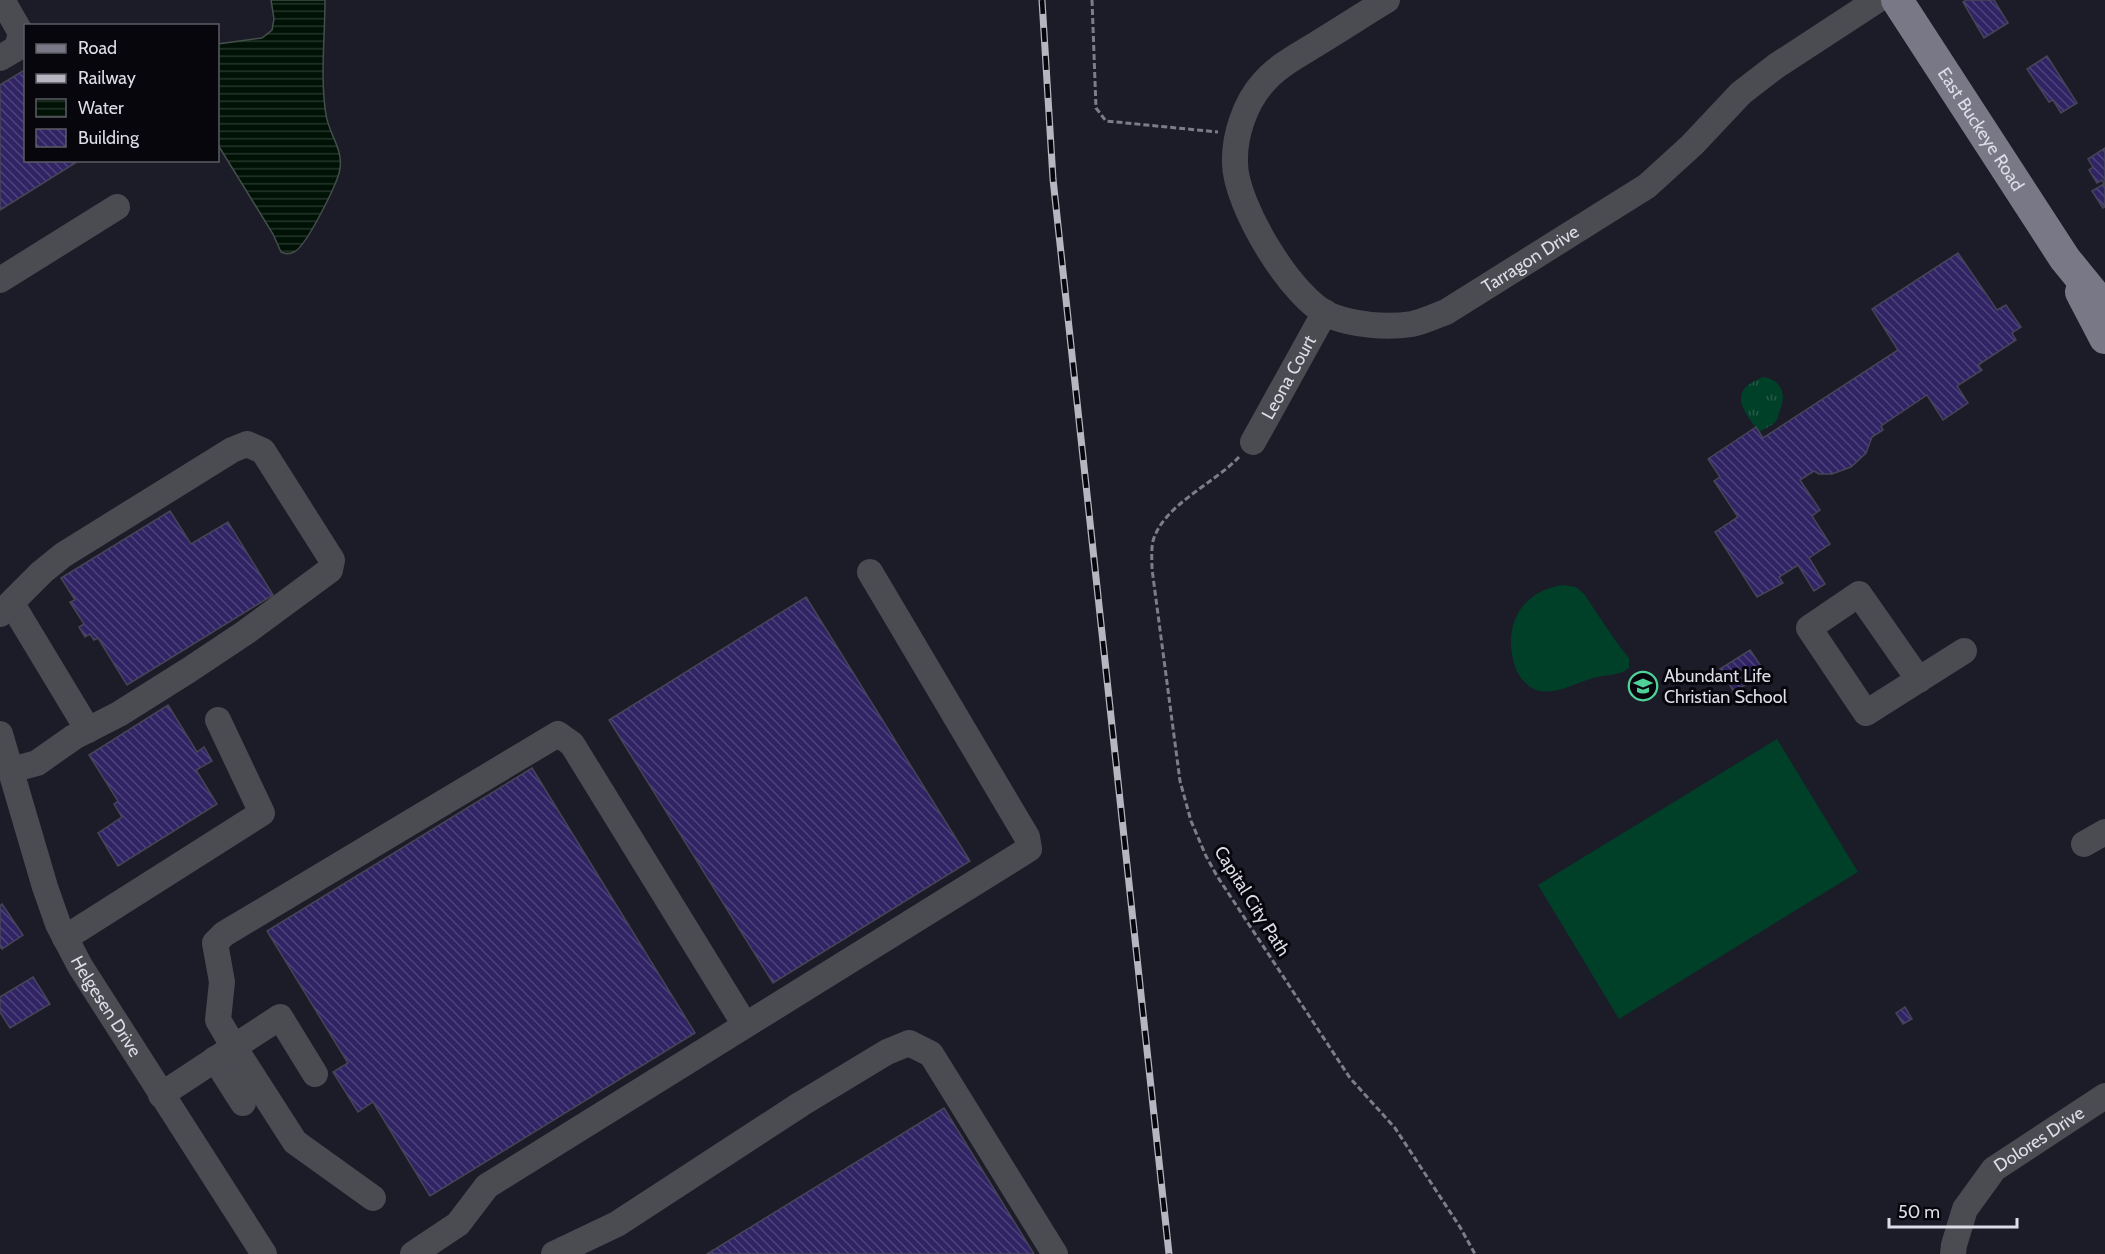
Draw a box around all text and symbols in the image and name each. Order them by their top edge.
legend [24,24,219,162]
text: Road [78,37,117,59]
street label: East Buckeye Road [1933,63,2029,195]
text: Railway [78,67,136,89]
text: Water [78,97,124,119]
text: Building [78,127,140,149]
street label: Tarragon Drive [1478,220,1583,298]
street label: Leona Court [1257,331,1321,423]
place label: Abundant Life Christian School [1664,665,1788,708]
school or university icon: Abundant Life Christian School [1627,670,1659,702]
street label: Capital City Path [1209,842,1295,960]
street label: Helgesen Drive [66,952,146,1061]
street label: Dolores Drive [1990,1102,2088,1177]
scale bar [1889,1191,2016,1229]
text: 50 m [1898,1201,1940,1223]

